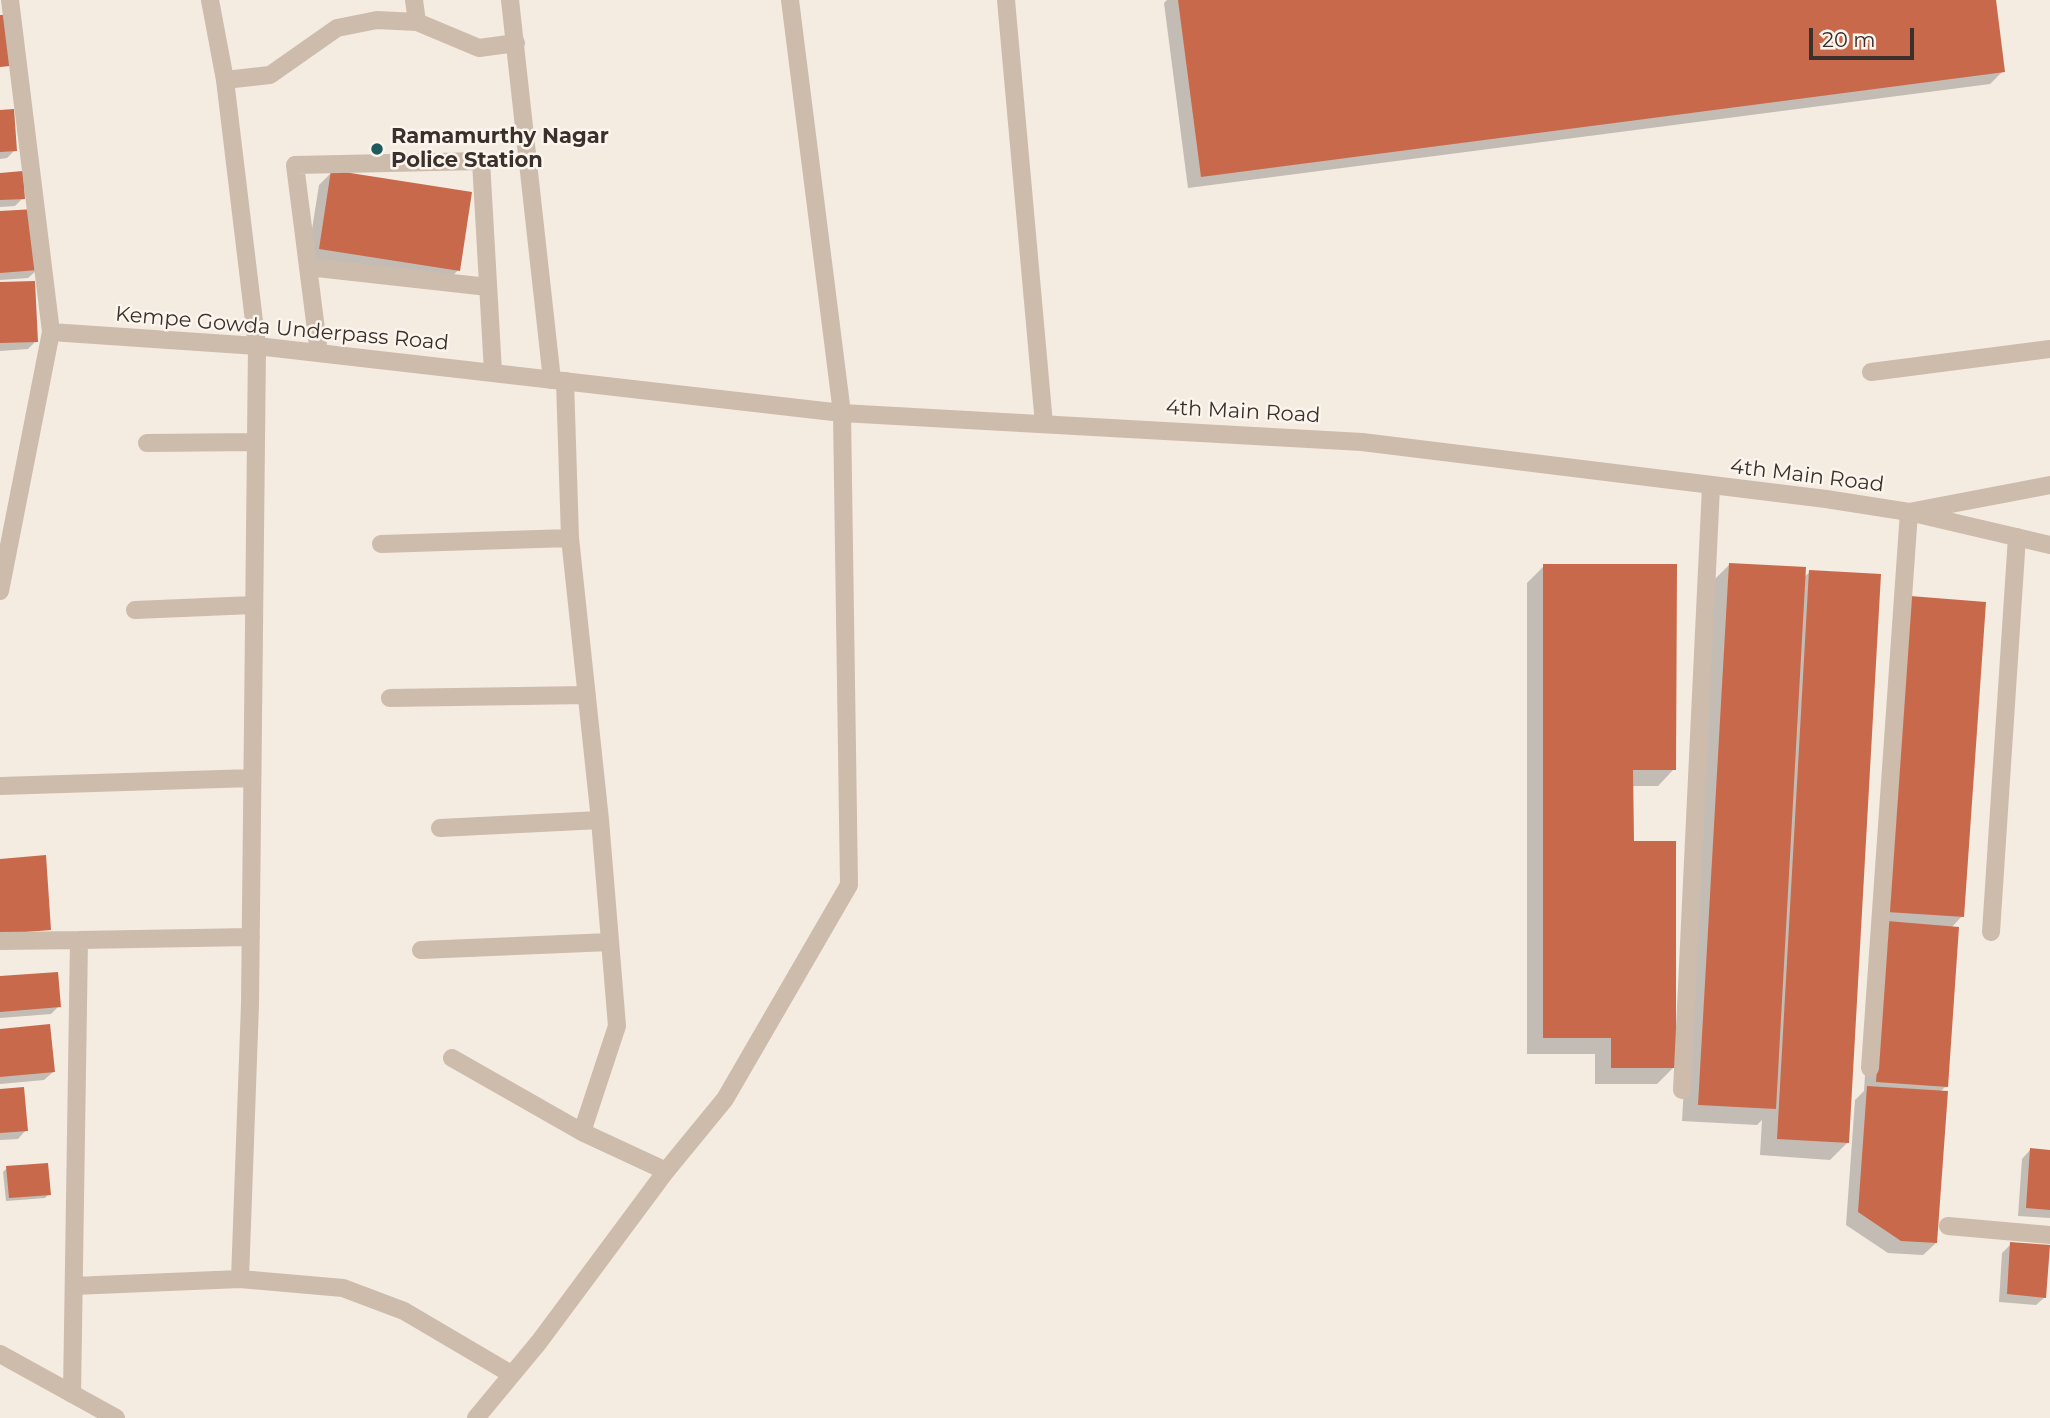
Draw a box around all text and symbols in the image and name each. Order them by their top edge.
scale bar [1812,14,1917,58]
text: 20 m [1822,27,1876,52]
place label: Ramamurthy Nagar Police Station [391,124,609,174]
marker: Ramamurthy Nagar Police Station [369,141,385,157]
street label: Kempe Gowda Underpass Road [114,302,450,356]
street label: 4th Main Road [1165,395,1321,429]
street label: 4th Main Road [1729,454,1885,498]

